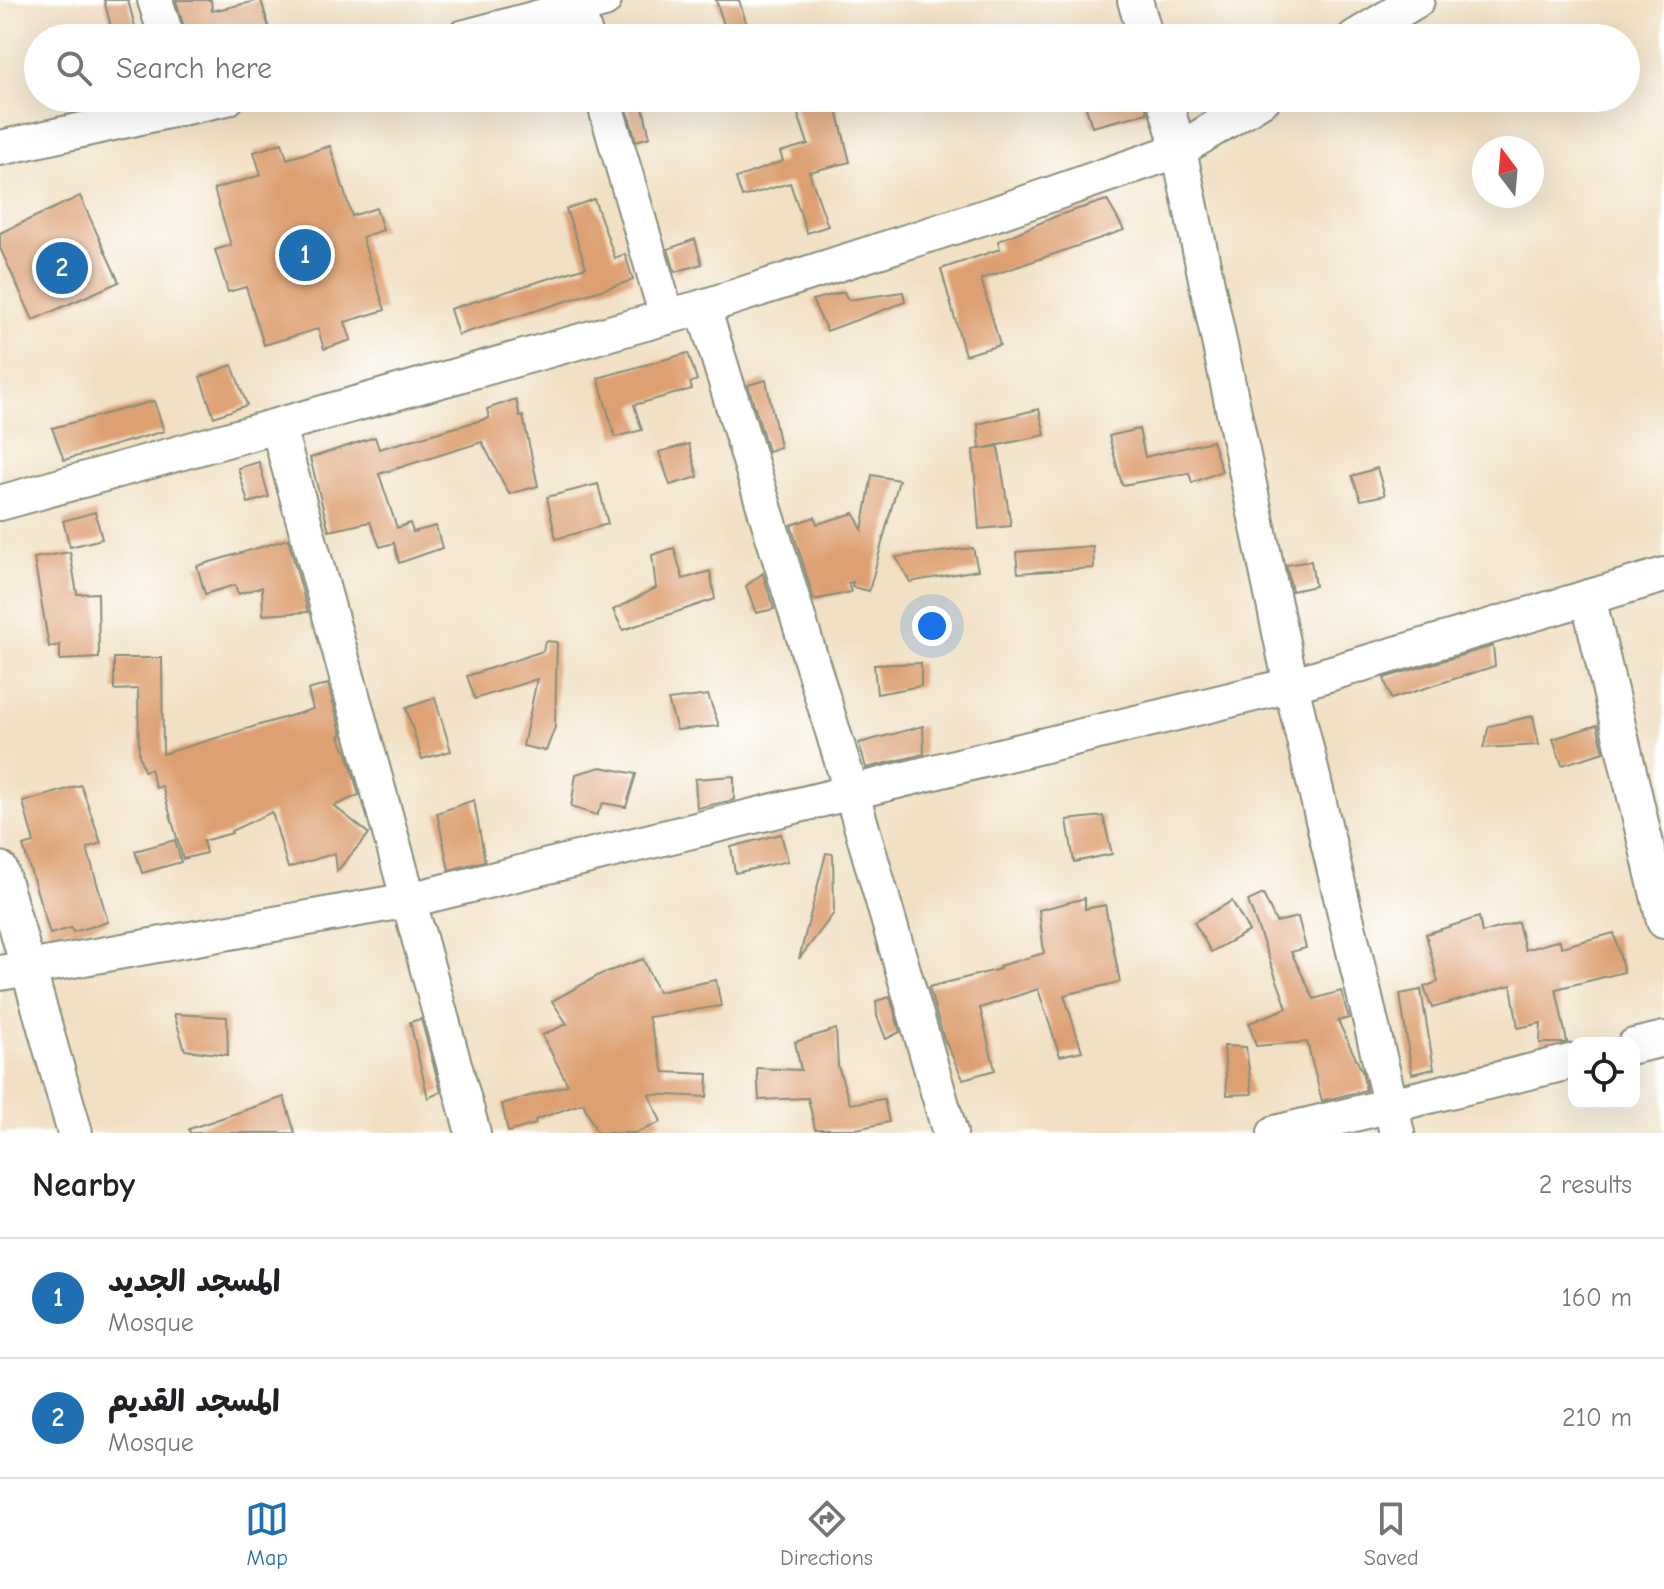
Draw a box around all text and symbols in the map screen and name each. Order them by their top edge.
search box [24,24,1640,112]
icon: search [52,46,96,90]
text: Search here [116,51,272,86]
north arrow [1472,136,1544,208]
pin: 1 [279,225,331,285]
pin: 2 [36,238,88,298]
your location [912,606,952,646]
map controls [1568,1037,1640,1109]
button: locate [1568,1037,1640,1109]
text: Nearby [32,1165,135,1205]
text: 2 results [1539,1170,1632,1200]
text: المسجد الجديد [108,1264,280,1299]
text: 1 [53,1283,63,1313]
text: 160 m [1562,1283,1632,1313]
text: Mosque [108,1308,194,1338]
text: المسجد القديم [108,1384,280,1419]
text: 2 [52,1403,64,1433]
text: 210 m [1562,1403,1632,1433]
text: Mosque [108,1428,194,1458]
tab: Map [245,1497,289,1571]
tab: Directions [780,1497,873,1571]
tab: Saved [1364,1497,1419,1571]

